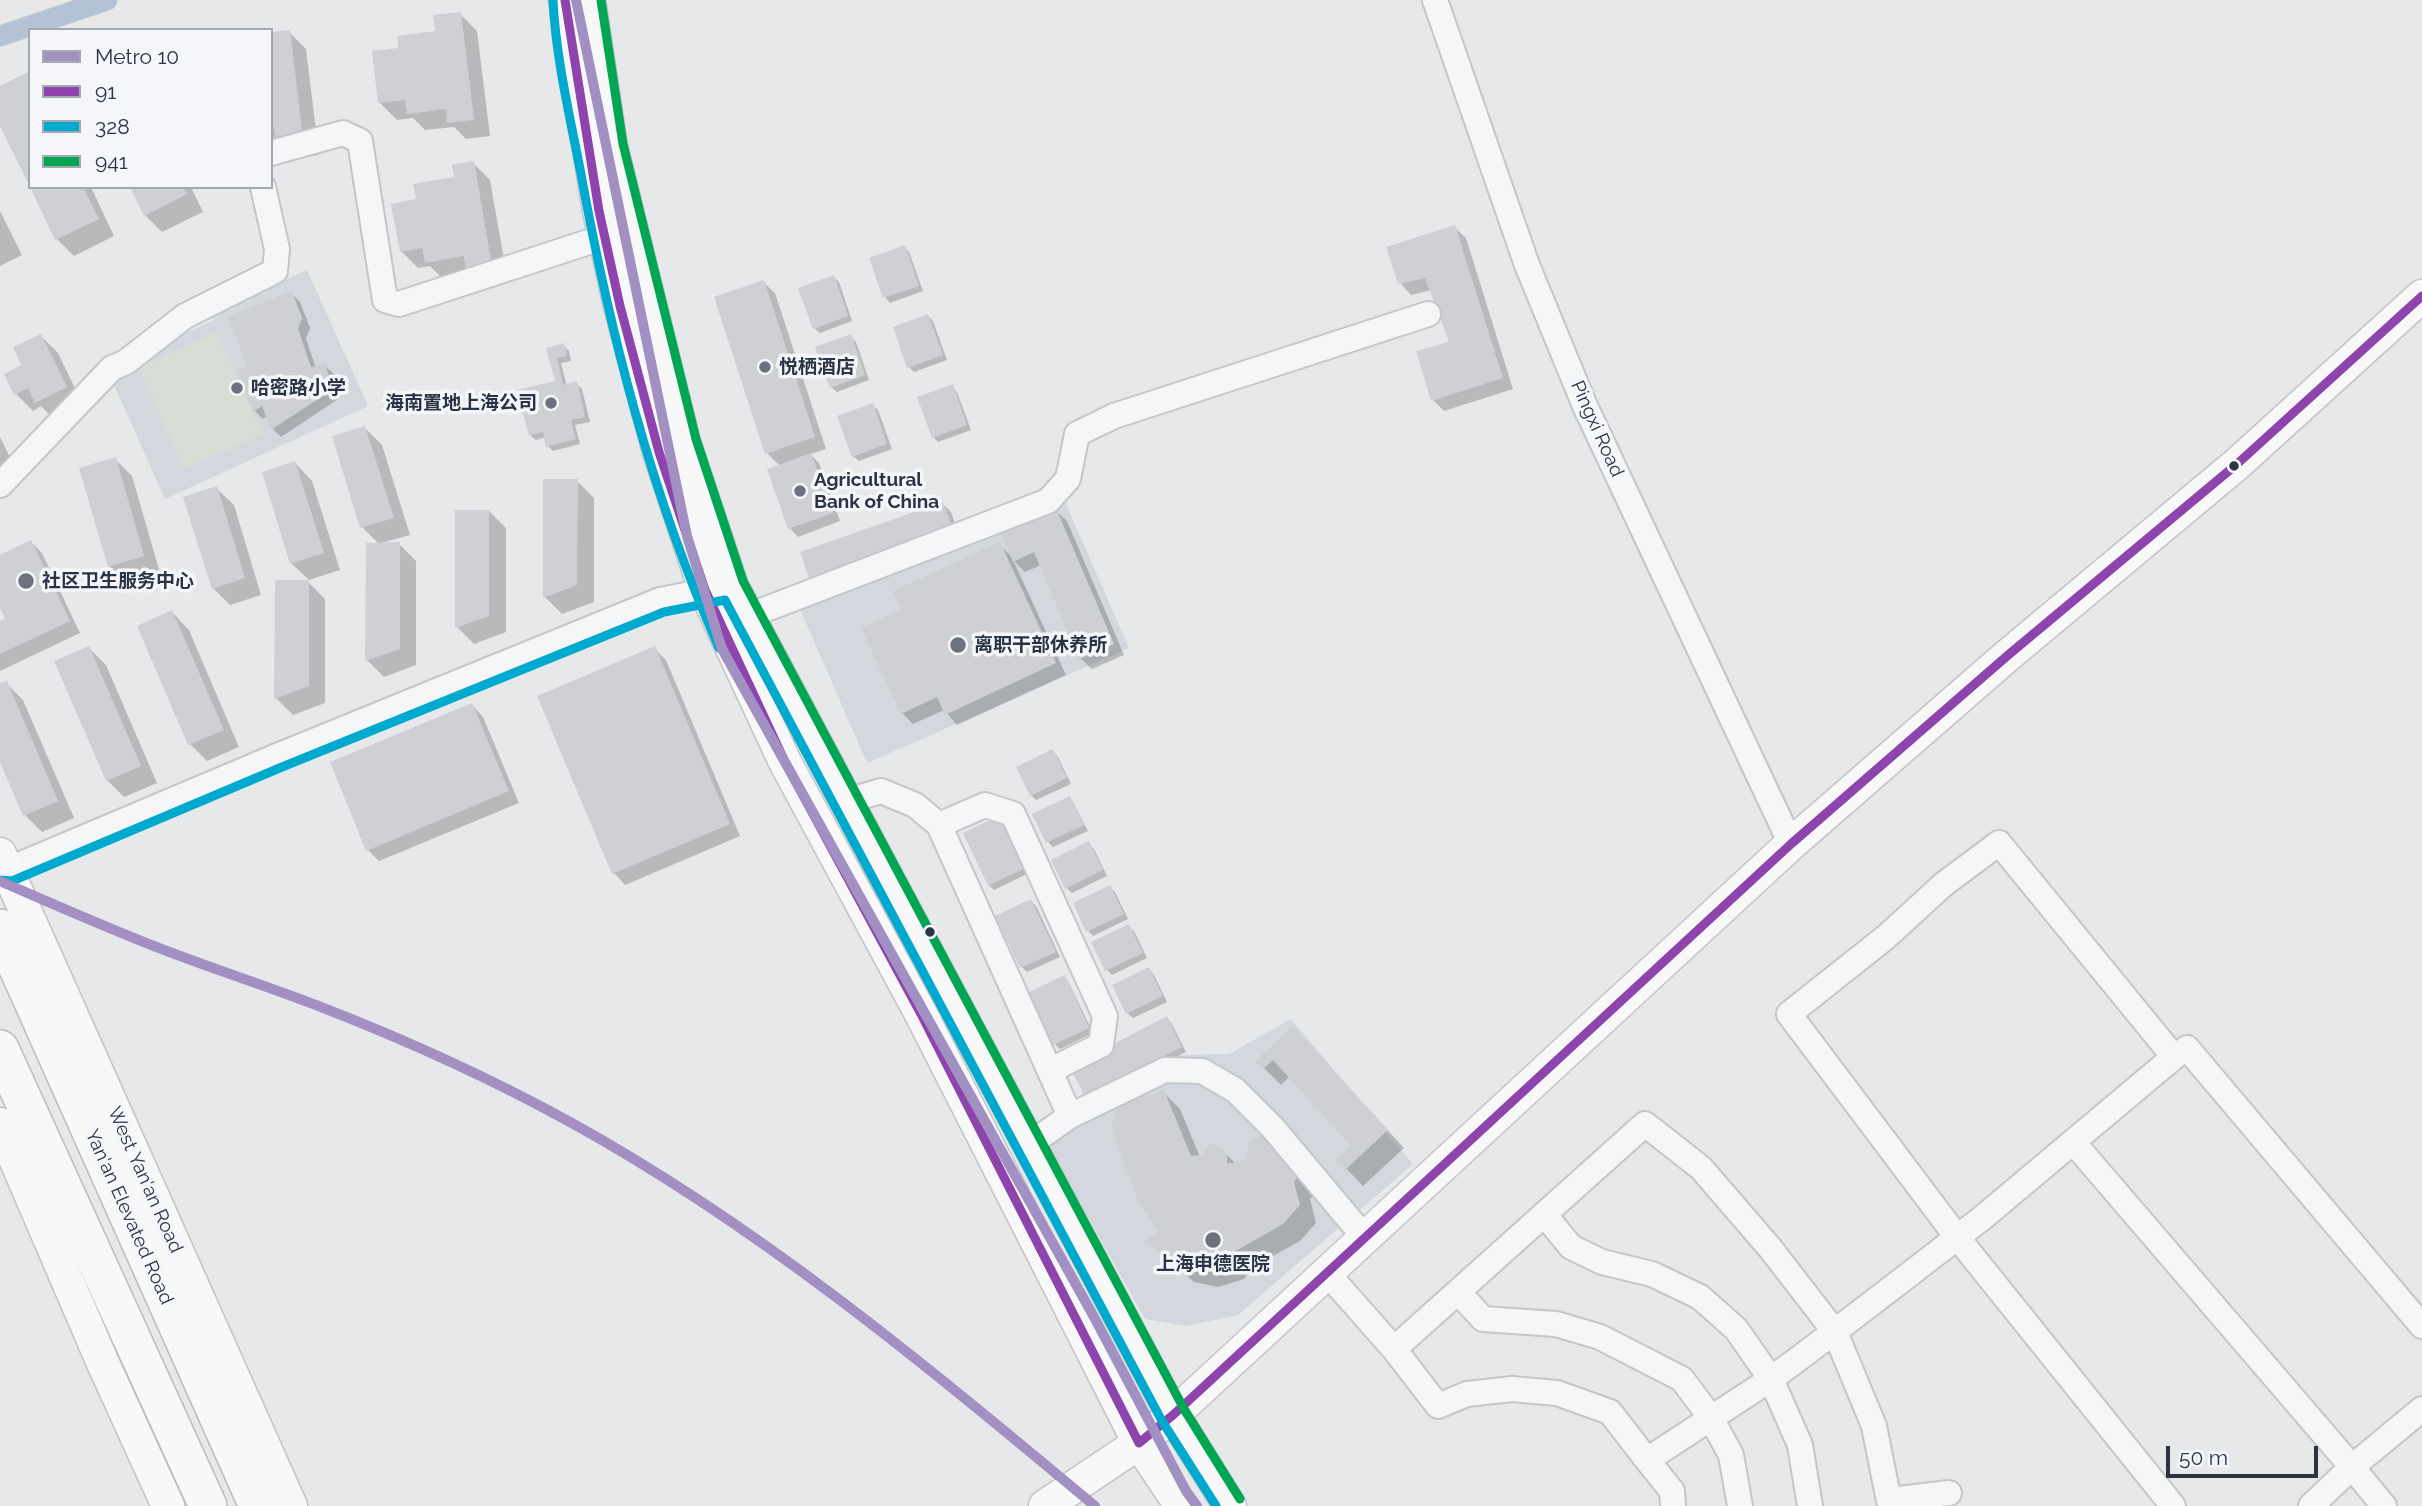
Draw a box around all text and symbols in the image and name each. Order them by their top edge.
legend [28,28,273,189]
text: Metro 10 [95,44,179,69]
text: 91 [95,79,116,104]
text: 328 [95,114,130,139]
text: 941 [95,149,128,174]
place label: 悦栖酒店 [779,356,855,378]
marker: 悦栖酒店 [757,359,773,375]
place label: 哈密路小学 [251,377,346,399]
street label: Pingxi Road [1566,377,1628,481]
marker: 哈密路小学 [229,380,245,396]
place label: 海南置地上海公司 [385,392,537,414]
marker: 海南置地上海公司 [543,395,559,411]
unlabelled marker [2227,459,2241,473]
place label: Agricultural Bank of China [814,469,939,513]
marker: Agricultural Bank of China [792,483,808,499]
place label: 社区卫生服务中心 [42,570,194,592]
marker: 社区卫生服务中心 [16,571,36,591]
place label: 离职干部休养所 [974,634,1107,656]
marker: 离职干部休养所 [948,635,968,655]
unlabelled marker [923,925,937,939]
street label: West Yan'an Road [103,1103,187,1257]
street label: Yan'an Elevated Road [80,1126,178,1308]
marker: 上海申德医院 [1203,1230,1223,1250]
place label: 上海申德医院 [1156,1253,1270,1275]
scale bar [2170,1432,2322,1476]
text: 50 m [2179,1445,2228,1470]

